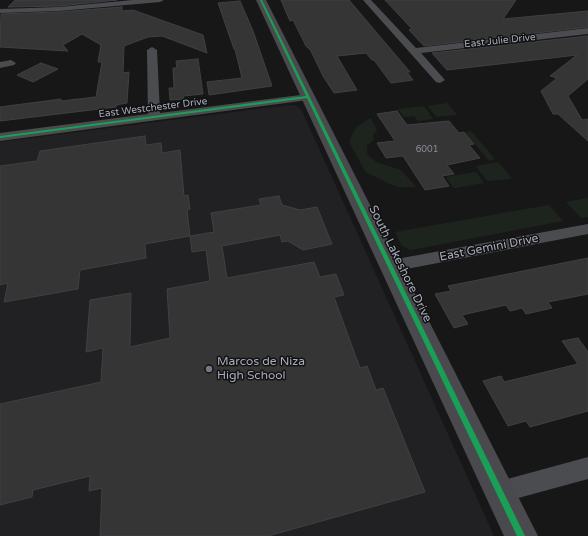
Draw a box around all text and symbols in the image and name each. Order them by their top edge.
street label: East Julie Drive [464,31,536,51]
street label: East Westchester Drive [98,95,208,121]
house number: 6001 [416,145,438,155]
street label: South Lakeshore Drive [365,203,435,325]
street label: East Gemini Drive [438,231,540,265]
place label: Marcos de Niza High School [217,355,305,383]
marker: Marcos de Niza High School [204,364,214,374]

